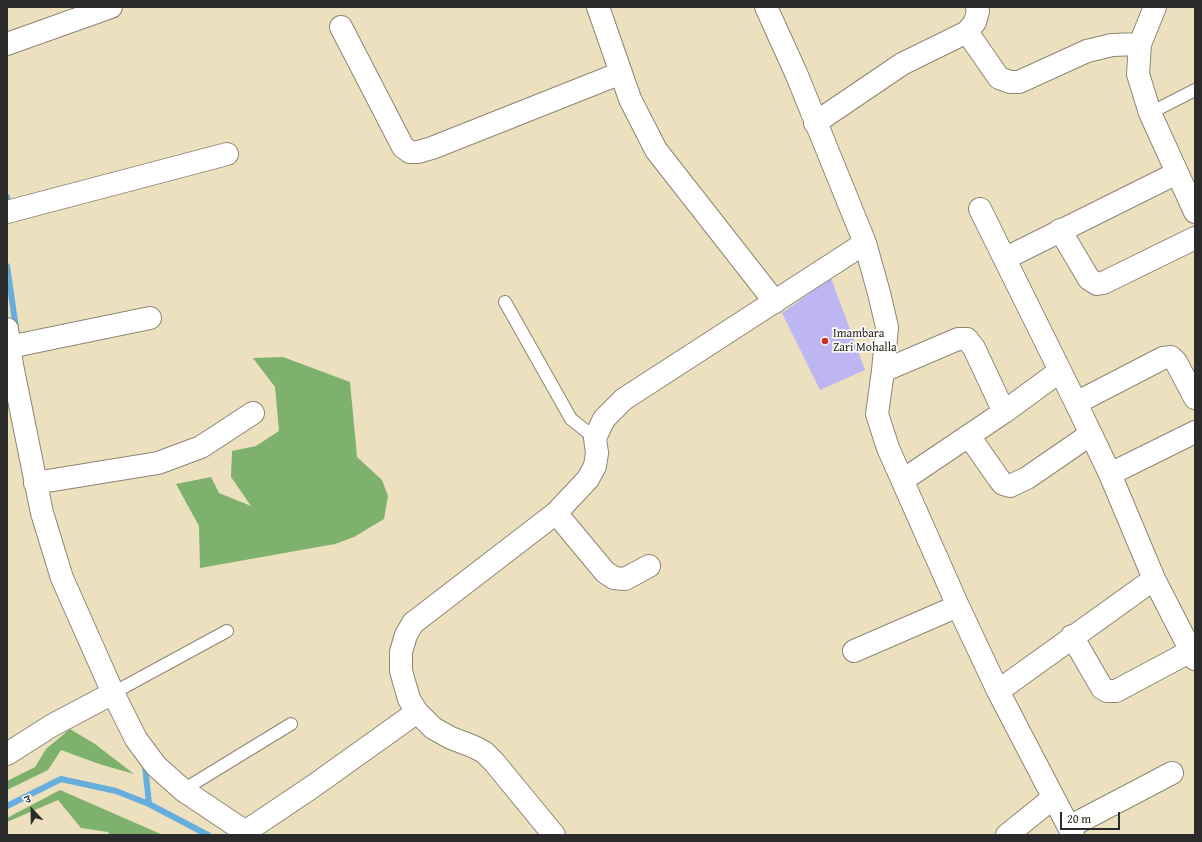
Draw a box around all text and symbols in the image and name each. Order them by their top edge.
place label: Imambara Zari Mohalla [833,327,897,355]
marker: Imambara Zari Mohalla [820,336,830,346]
north arrow [12,790,52,830]
text: उ [22,790,33,807]
scale bar [1062,804,1122,830]
text: 20 m [1067,810,1091,827]

